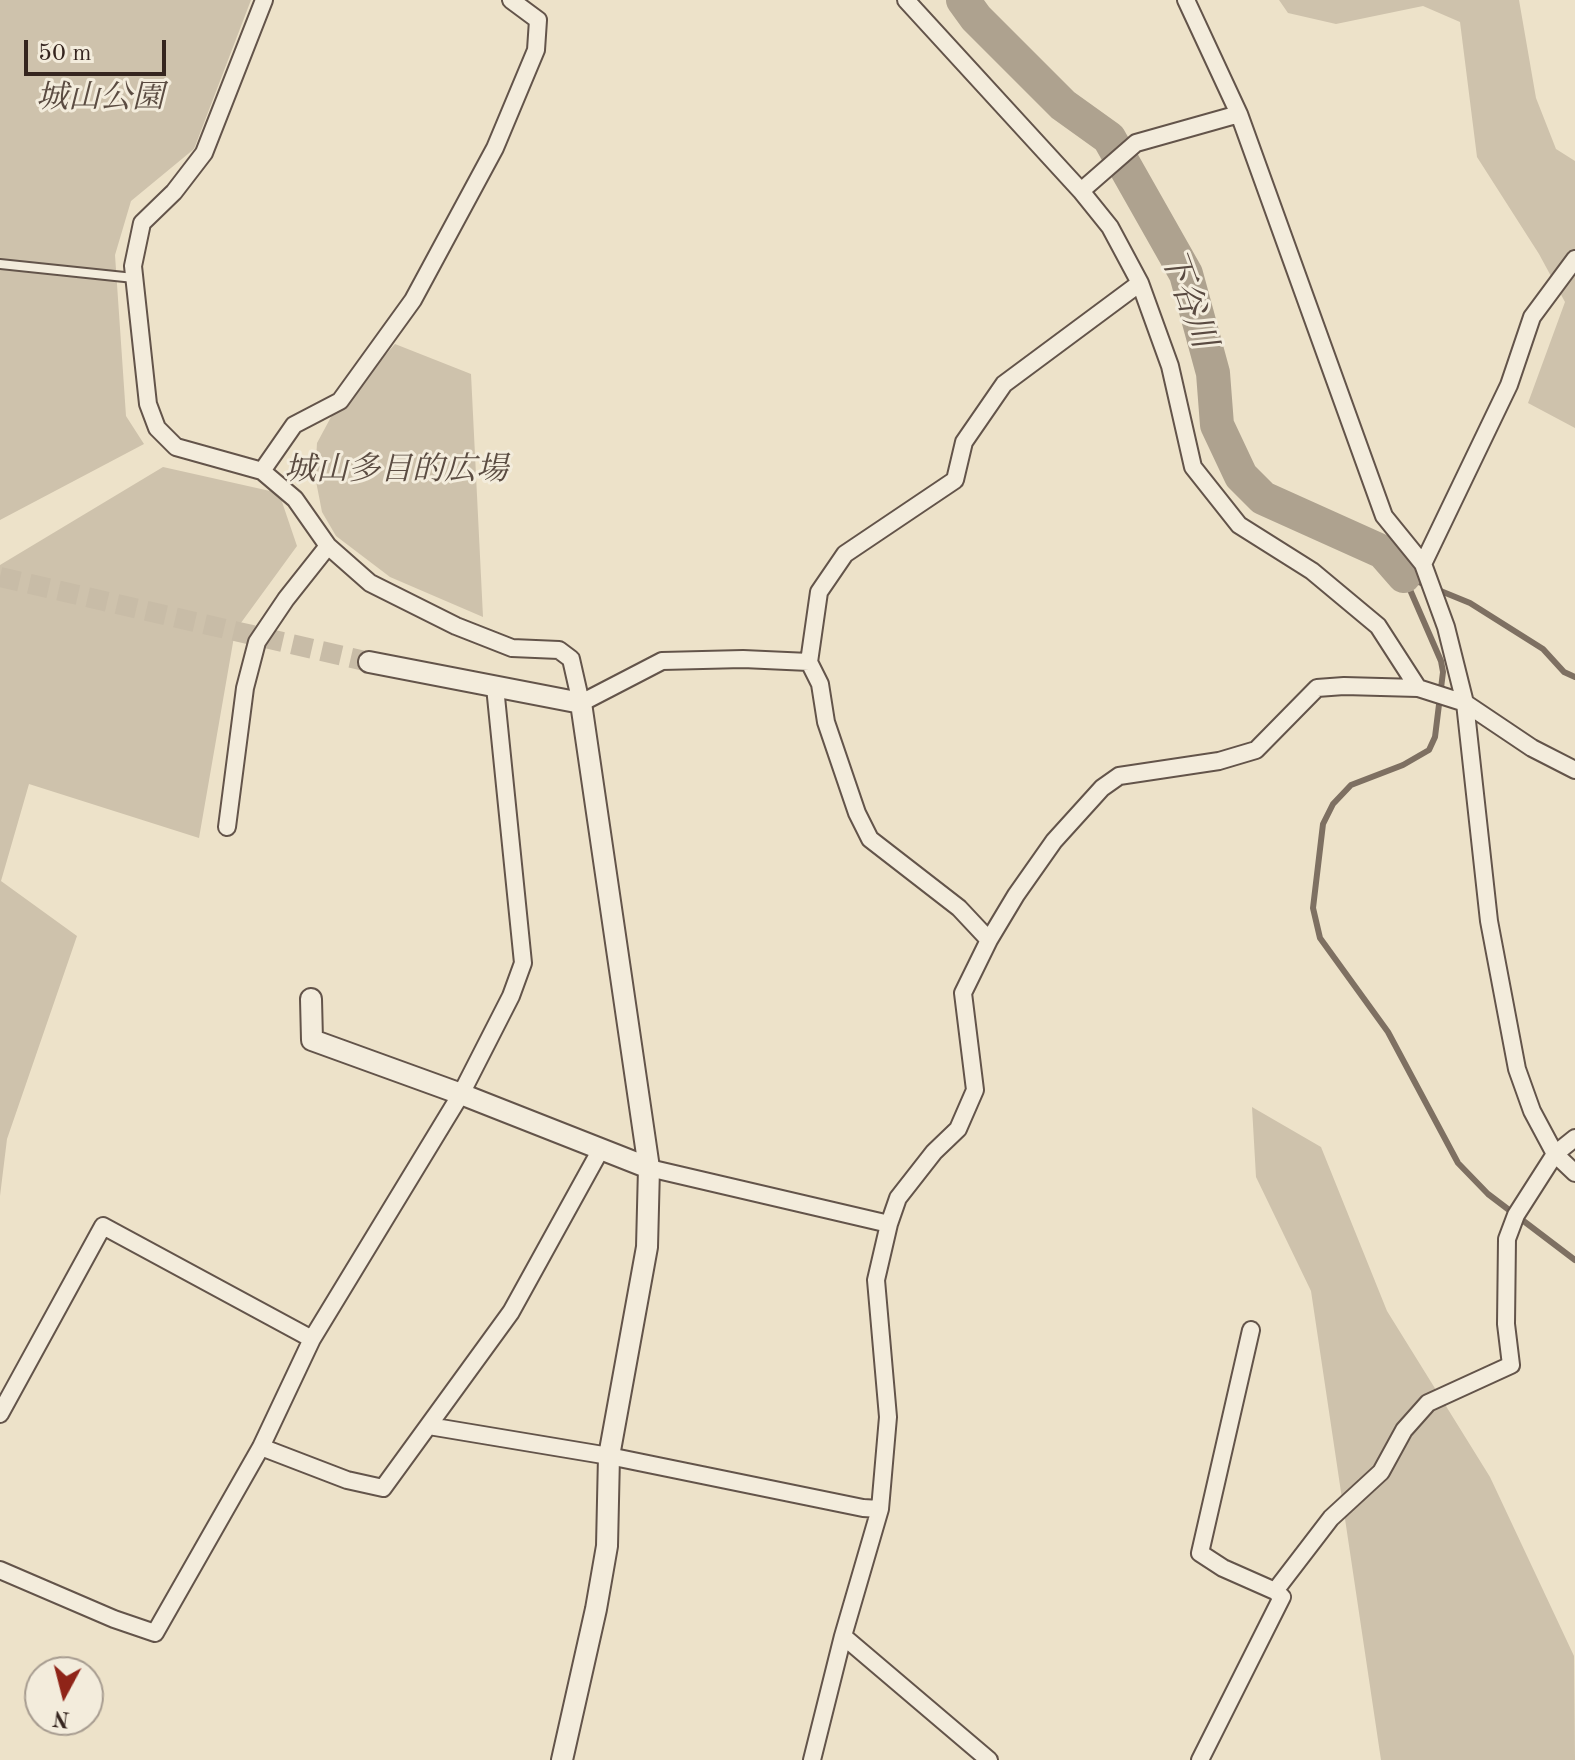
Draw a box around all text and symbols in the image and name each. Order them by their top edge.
scale bar [28,24,170,74]
text: 50 m [38,42,92,66]
park label: 城山公園 [36,80,164,118]
water label: 下谷川 [1150,244,1224,354]
park label: 城山多目的広場 [284,452,508,490]
north arrow [24,1656,104,1736]
text: N [52,1706,71,1730]

